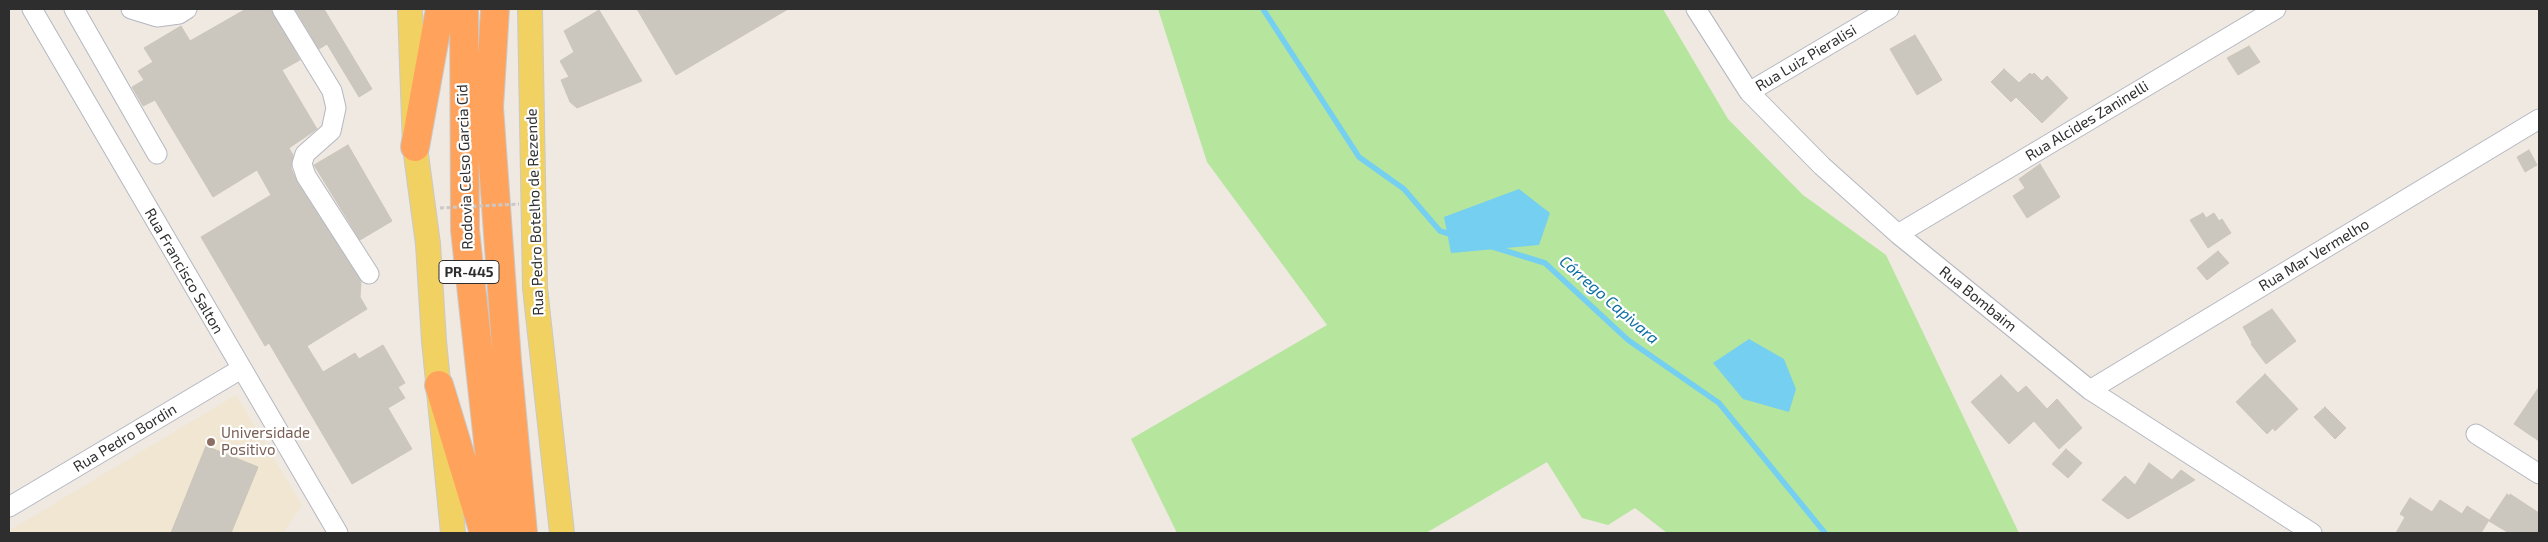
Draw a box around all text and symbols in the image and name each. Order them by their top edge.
street label: Rua Luiz Pieralisi [1752,21,1860,95]
street label: Rua Alcides Zaninelli [2022,77,2152,165]
street label: Rodovia Celso Garcia Cid [453,84,477,250]
street label: Rua Pedro Botelho de Rezende [522,108,548,316]
street label: Rua Francisco Salton [141,205,227,337]
street label: Rua Mar Vermelho [2256,215,2372,295]
water label: Córrego Capivara [1555,252,1663,348]
road number: PR-445 [439,260,499,284]
street label: Rua Bombaim [1936,262,2020,336]
street label: Rua Pedro Bordin [70,400,180,476]
place label: Universidade Positivo [221,424,310,459]
marker: Universidade Positivo [205,436,217,448]

